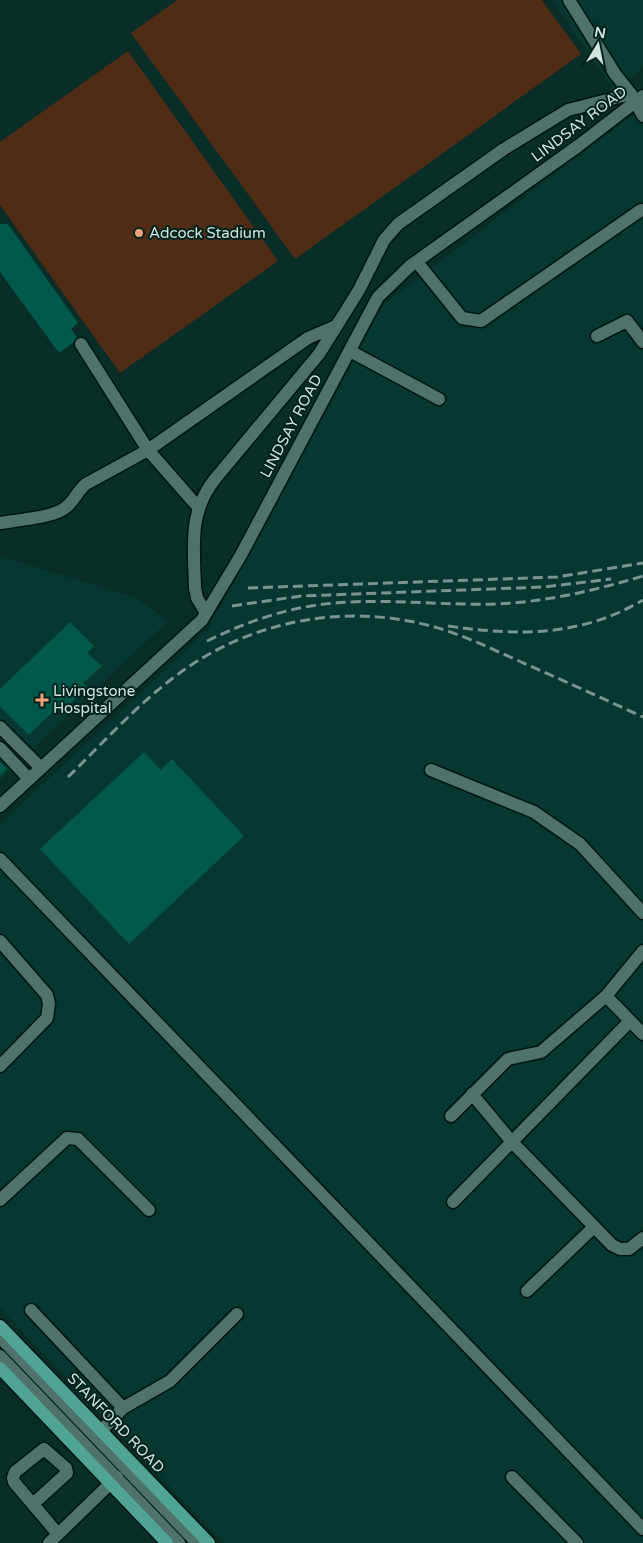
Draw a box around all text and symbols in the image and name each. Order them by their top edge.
north arrow [573,20,623,70]
text: N [593,23,607,42]
street label: LINDSAY ROAD [528,82,630,166]
place label: Adcock Stadium [149,224,266,242]
marker: Adcock Stadium [133,227,145,239]
street label: LINDSAY ROAD [256,371,326,481]
place label: Livingstone Hospital [53,682,135,717]
marker: Livingstone Hospital [35,693,49,707]
street label: STANFORD ROAD [64,1369,168,1477]

